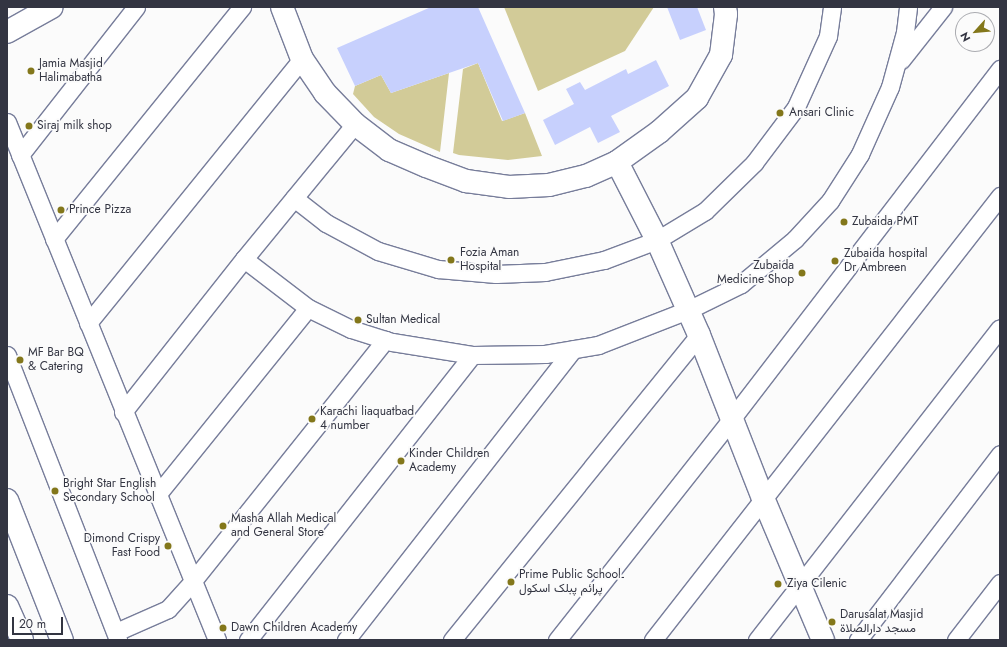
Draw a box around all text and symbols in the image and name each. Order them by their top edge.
north arrow [955,12,995,52]
text: N [956,29,974,45]
place label: Jamia Masjid Halimabatha [39,57,103,85]
marker: Jamia Masjid Halimabatha [26,66,36,76]
place label: Ansari Clinic [789,106,854,120]
marker: Ansari Clinic [774,107,786,119]
place label: Siraj milk shop [37,119,112,133]
marker: Siraj milk shop [24,121,34,131]
place label: Prince Pizza [69,203,131,217]
marker: Prince Pizza [56,205,66,215]
place label: Zubaida PMT [852,215,918,229]
marker: Zubaida PMT [839,217,849,227]
place label: Fozia Aman Hospital [460,246,519,274]
place label: Zubaida hospital Dr Ambreen [844,247,927,275]
marker: Fozia Aman Hospital [445,254,457,266]
marker: Zubaida hospital Dr Ambreen [829,255,841,267]
place label: Zubaida Medicine Shop [717,259,794,287]
marker: Zubaida Medicine Shop [797,268,807,278]
place label: Sultan Medical [366,313,440,327]
marker: Sultan Medical [353,315,363,325]
place label: MF Bar BQ & Catering [28,346,84,374]
marker: MF Bar BQ & Catering [15,355,25,365]
place label: Karachi liaquatbad 4 number [320,405,414,433]
marker: Karachi liaquatbad 4 number [307,414,317,424]
place label: Kinder Children Academy [409,447,490,475]
marker: Kinder Children Academy [396,456,406,466]
place label: Bright Star English Secondary School [63,477,156,505]
marker: Bright Star English Secondary School [50,486,60,496]
place label: Masha Allah Medical and General Store [231,512,336,540]
marker: Masha Allah Medical and General Store [218,521,228,531]
place label: Dimond Crispy Fast Food [84,532,160,560]
marker: Dimond Crispy Fast Food [163,541,173,551]
place label: Prime Public School۔ پرائم پبلک اسکول [519,568,624,596]
marker: Prime Public School۔ پرائم پبلک اسکول [506,577,516,587]
place label: Ziya Cilenic [787,577,847,591]
marker: Ziya Cilenic [772,578,784,590]
place label: Darusalat Masjid مسجد دارالصلاة [840,608,923,636]
scale bar [14,609,65,635]
text: 20 m [19,615,46,633]
marker: Darusalat Masjid مسجد دارالصلاة [827,617,837,627]
place label: Dawn Children Academy [231,621,357,635]
marker: Dawn Children Academy [218,623,228,633]

